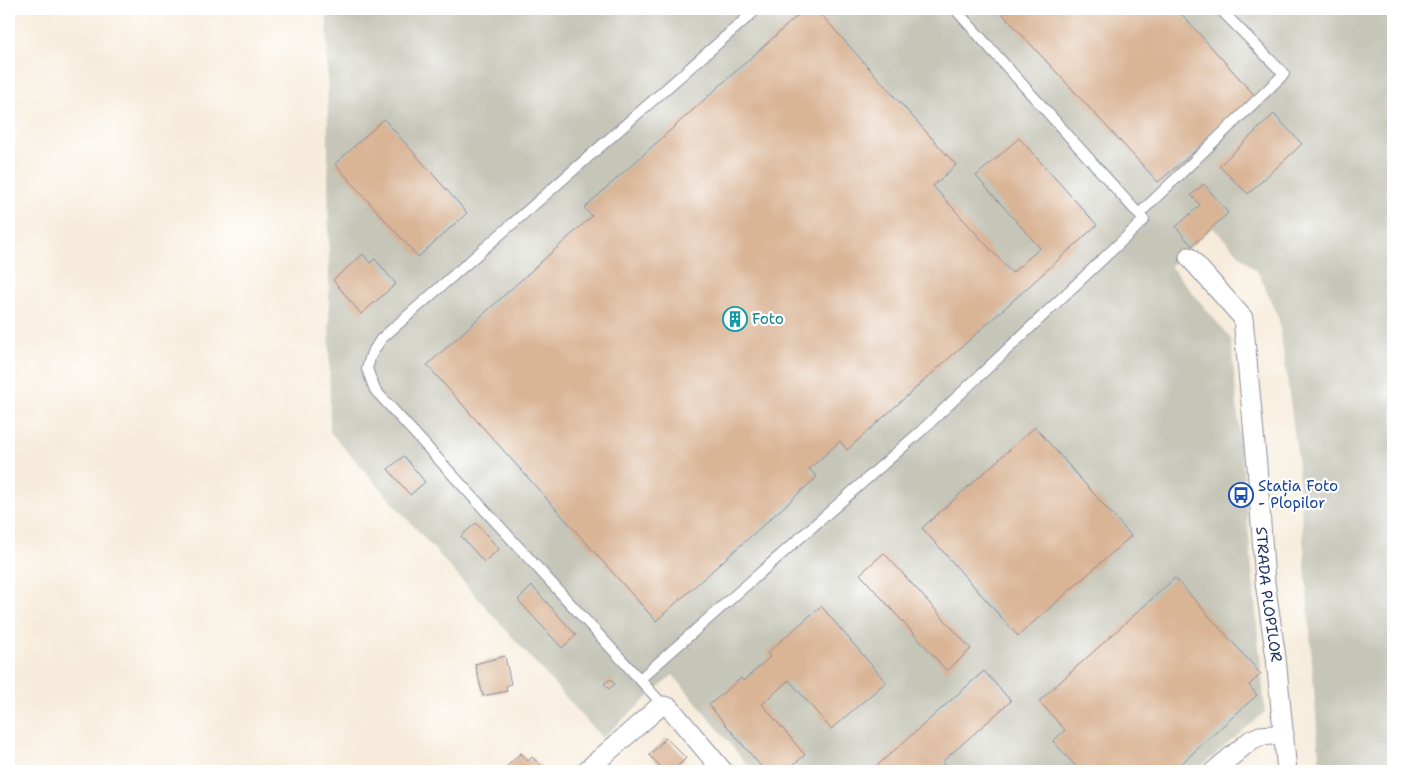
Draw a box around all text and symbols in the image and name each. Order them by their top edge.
building icon: Foto [722,306,748,332]
place label: Foto [752,309,784,329]
place label: Stația Foto - Plopilor [1258,476,1338,513]
bus stop icon: Stația Foto - Plopilor [1228,482,1254,508]
street label: STRADA PLOPILOR [1251,526,1286,663]

